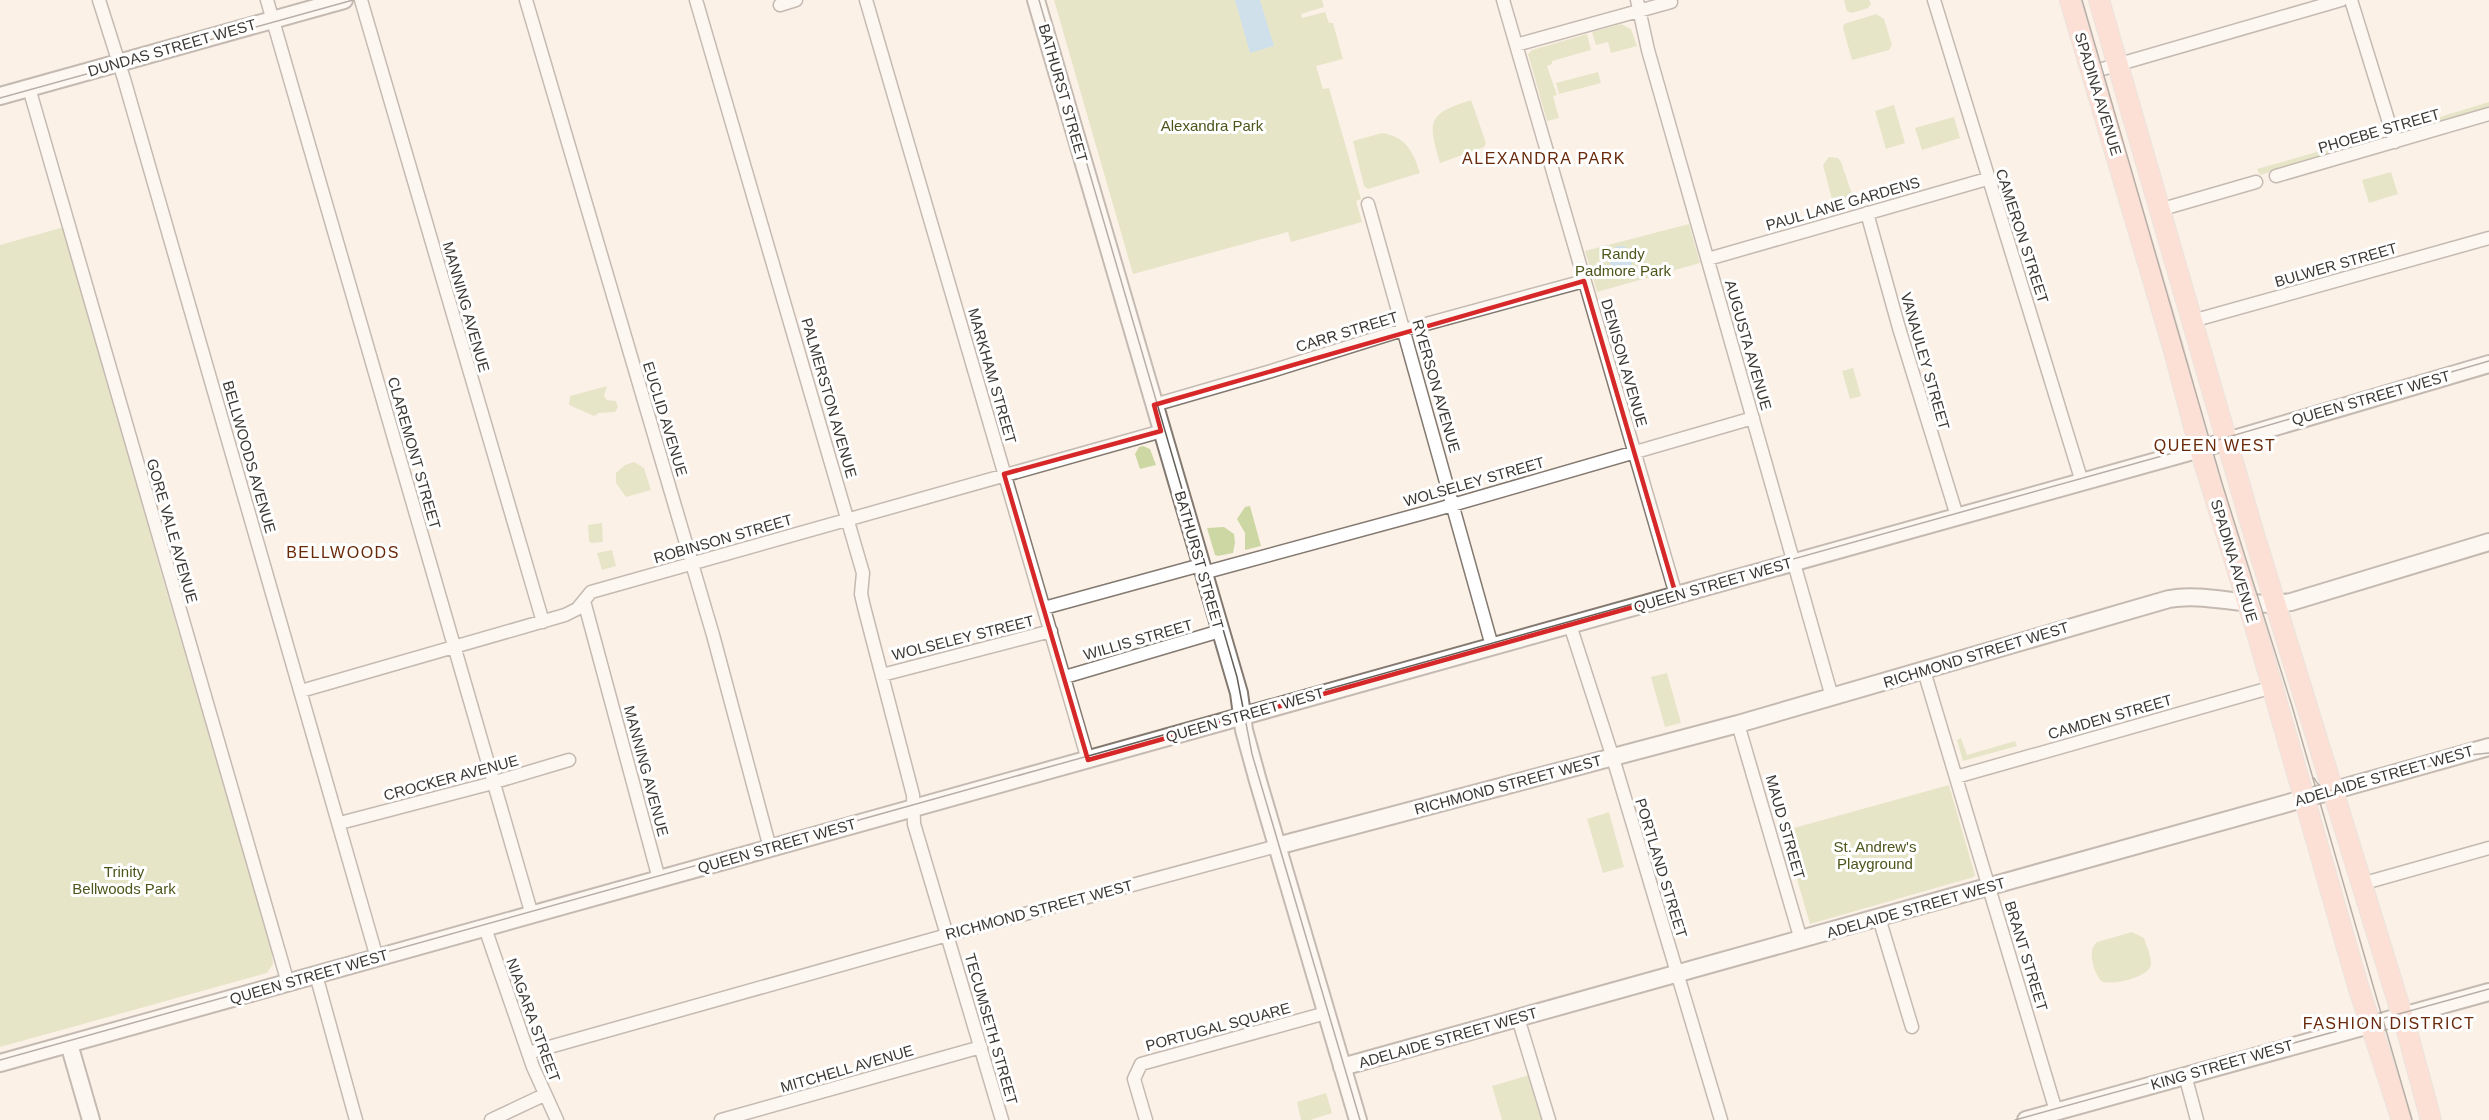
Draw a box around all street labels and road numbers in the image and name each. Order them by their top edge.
street label: DUNDAS STREET WEST [86,15,258,80]
street label: BATHURST STREET [1036,22,1091,164]
street label: SPADINA AVENUE [2072,30,2125,157]
street label: PHOEBE STREET [2316,105,2442,156]
street label: CAMERON STREET [1993,167,2052,305]
street label: PAUL LANE GARDENS [1764,173,1922,234]
street label: BULWER STREET [2273,239,2399,290]
street label: MANNING AVENUE [440,240,493,374]
street label: AUGUSTA AVENUE [1722,278,1775,412]
street label: VANAULEY STREET [1898,290,1953,431]
street label: DENISON AVENUE [1598,297,1651,429]
street label: MARKHAM STREET [965,306,1020,446]
street label: CARR STREET [1294,308,1400,355]
street label: PALMERSTON AVENUE [798,316,861,480]
street label: RYERSON AVENUE [1409,317,1464,454]
street label: EUCLID AVENUE [640,359,691,478]
street label: QUEEN STREET WEST [2290,367,2452,428]
street label: CLAREMONT STREET [385,375,444,531]
street label: BELLWOODS AVENUE [220,379,279,535]
street label: WOLSELEY STREET [1402,453,1546,510]
street label: GORE VALE AVENUE [144,457,201,605]
street label: BATHURST STREET [1172,489,1227,631]
street label: SPADINA AVENUE [2208,497,2261,624]
street label: ROBINSON STREET [652,511,794,566]
street label: QUEEN STREET WEST [1632,554,1794,615]
street label: WOLSELEY STREET [890,612,1036,663]
street label: WILLIS STREET [1081,616,1194,663]
street label: RICHMOND STREET WEST [1881,618,2071,691]
street label: QUEEN STREET WEST [1164,684,1326,745]
street label: CAMDEN STREET [2046,691,2174,742]
street label: MANNING AVENUE [621,704,672,838]
street label: ADELAIDE STREET WEST [2293,742,2475,809]
street label: CROCKER AVENUE [382,751,520,804]
street label: RICHMOND STREET WEST [1412,751,1603,818]
street label: MAUD STREET [1762,773,1808,881]
street label: PORTLAND STREET [1632,796,1691,940]
street label: QUEEN STREET WEST [696,815,858,876]
street label: ADELAIDE STREET WEST [1825,874,2007,941]
street label: RICHMOND STREET WEST [943,876,1134,943]
street label: BRANT STREET [2002,899,2051,1013]
street label: QUEEN STREET WEST [228,946,390,1007]
street label: TECUMSETH STREET [962,951,1021,1107]
street label: NIAGARA STREET [503,956,564,1084]
street label: PORTUGAL SQUARE [1144,999,1292,1054]
street label: ADELAIDE STREET WEST [1357,1004,1539,1071]
street label: KING STREET WEST [2149,1036,2295,1093]
street label: MITCHELL AVENUE [778,1041,915,1096]

